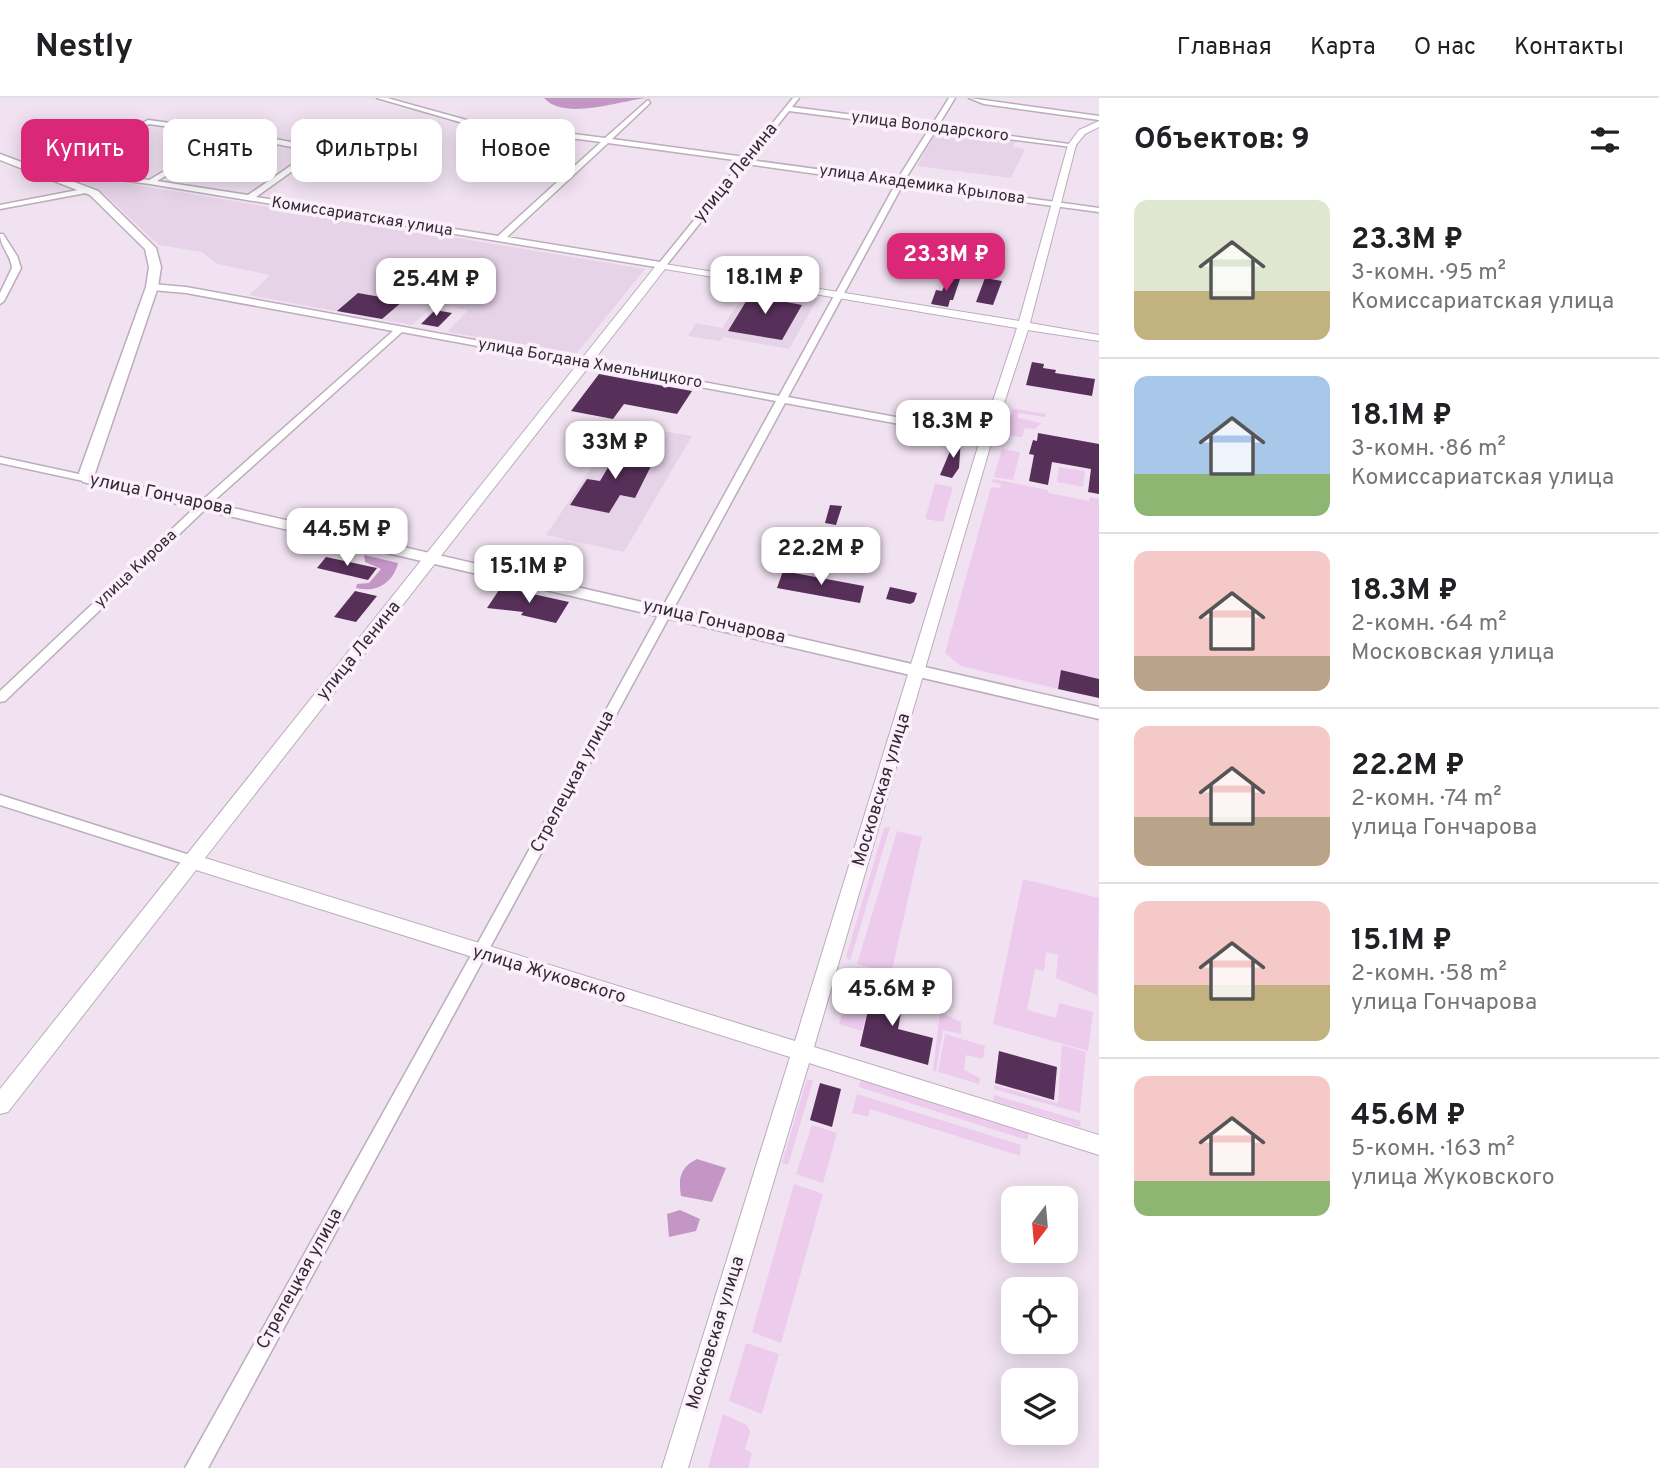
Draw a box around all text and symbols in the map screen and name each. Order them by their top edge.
text: Nestly [35,27,133,69]
text: Главная [1177,33,1272,63]
text: Карта [1310,33,1376,63]
text: О нас [1414,33,1476,63]
text: Контакты [1514,33,1624,63]
street label: улица Володарского [850,107,1010,147]
chip: Купить [21,119,149,182]
chip: Снять [163,119,277,182]
chip: Фильтры [291,119,442,182]
chip: Новое [456,119,575,182]
street label: улица Ленина [689,119,783,227]
icon: filters [1586,121,1624,159]
text: Объектов: 9 [1134,122,1310,159]
street label: улица Академика Крылова [818,161,1026,209]
street label: Комиссариатская улица [270,193,454,241]
text: 23.3M ₽ [1351,222,1463,259]
icon: home [1190,228,1274,312]
pin: 23.3M ₽ [881,234,1011,293]
text: 23.3M ₽ [903,241,989,270]
pin: 18.1M ₽ [700,256,830,316]
pin: 25.4M ₽ [371,258,501,318]
text: 3-комн. · 95 m² [1351,259,1506,288]
text: 18.1M ₽ [726,264,804,293]
text: 25.4M ₽ [392,266,480,295]
text: Комиссариатская улица [1351,288,1614,317]
street label: улица Богдана Хмельницкого [476,334,704,394]
text: 18.1M ₽ [1351,398,1452,435]
pin: 18.3M ₽ [888,400,1018,460]
icon: home [1190,404,1274,488]
text: 18.3M ₽ [912,408,994,437]
pin: 33M ₽ [566,422,664,481]
text: 33M ₽ [582,429,648,458]
text: 3-комн. · 86 m² [1351,435,1506,464]
text: Комиссариатская улица [1351,464,1614,493]
street label: улица Гончарова [87,469,235,521]
pin: 44.5M ₽ [282,508,412,568]
text: 44.5M ₽ [303,516,391,545]
street label: улица Кирова [91,526,181,612]
pin: 22.2M ₽ [756,528,886,587]
text: 22.2M ₽ [777,535,865,564]
pin: 15.1M ₽ [464,546,594,605]
text: 15.1M ₽ [490,553,568,582]
text: 18.3M ₽ [1351,573,1458,610]
icon: home [1190,579,1274,663]
street label: улица Гончарова [640,594,788,650]
street label: улица Ленина [312,597,406,705]
text: 2-комн. · 64 m² [1351,610,1506,639]
text: Московская улица [1351,639,1554,668]
street label: Стрелецкая улица [526,707,620,857]
street label: Московская улица [848,711,916,869]
text: 22.2M ₽ [1351,748,1465,785]
icon: home [1190,754,1274,838]
text: 2-комн. · 74 m² [1351,785,1502,814]
text: улица Гончарова [1351,814,1537,843]
text: 15.1M ₽ [1351,923,1452,960]
icon: home [1190,929,1274,1013]
street label: улица Жуковского [469,941,629,1009]
text: 2-комн. · 58 m² [1351,960,1507,989]
pin: 45.6M ₽ [827,968,957,1028]
text: 45.6M ₽ [848,976,936,1005]
text: улица Гончарова [1351,989,1537,1018]
text: 45.6M ₽ [1351,1098,1466,1135]
icon: home [1190,1104,1274,1188]
text: 5-комн. · 163 m² [1351,1135,1515,1164]
text: улица Жуковского [1351,1164,1555,1193]
north arrow [1001,1186,1078,1264]
map controls [1001,1186,1078,1445]
street label: Стрелецкая улица [252,1204,348,1354]
street label: Московская улица [682,1254,750,1412]
button: locate [1001,1277,1078,1354]
button: layers [1001,1368,1078,1445]

